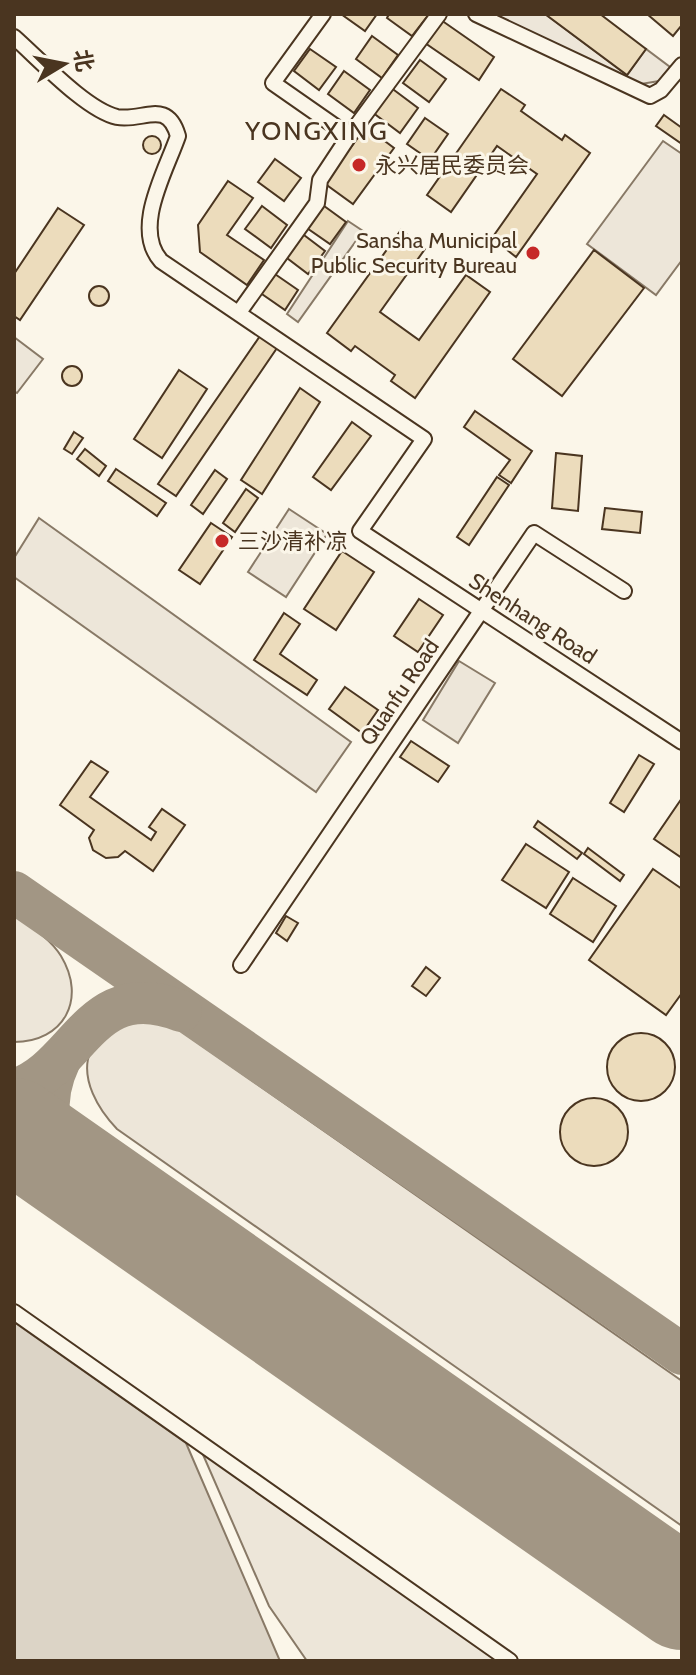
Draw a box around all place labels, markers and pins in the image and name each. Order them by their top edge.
place label: 永兴居民委员会 [375,152,529,179]
marker: 永兴居民委员会 [350,156,368,174]
place label: Sansha Municipal Public Security Bureau [311,227,518,279]
marker: Sansha Municipal Public Security Bureau [524,244,542,262]
place label: 三沙清补凉 [238,528,348,555]
marker: 三沙清补凉 [213,532,231,550]

